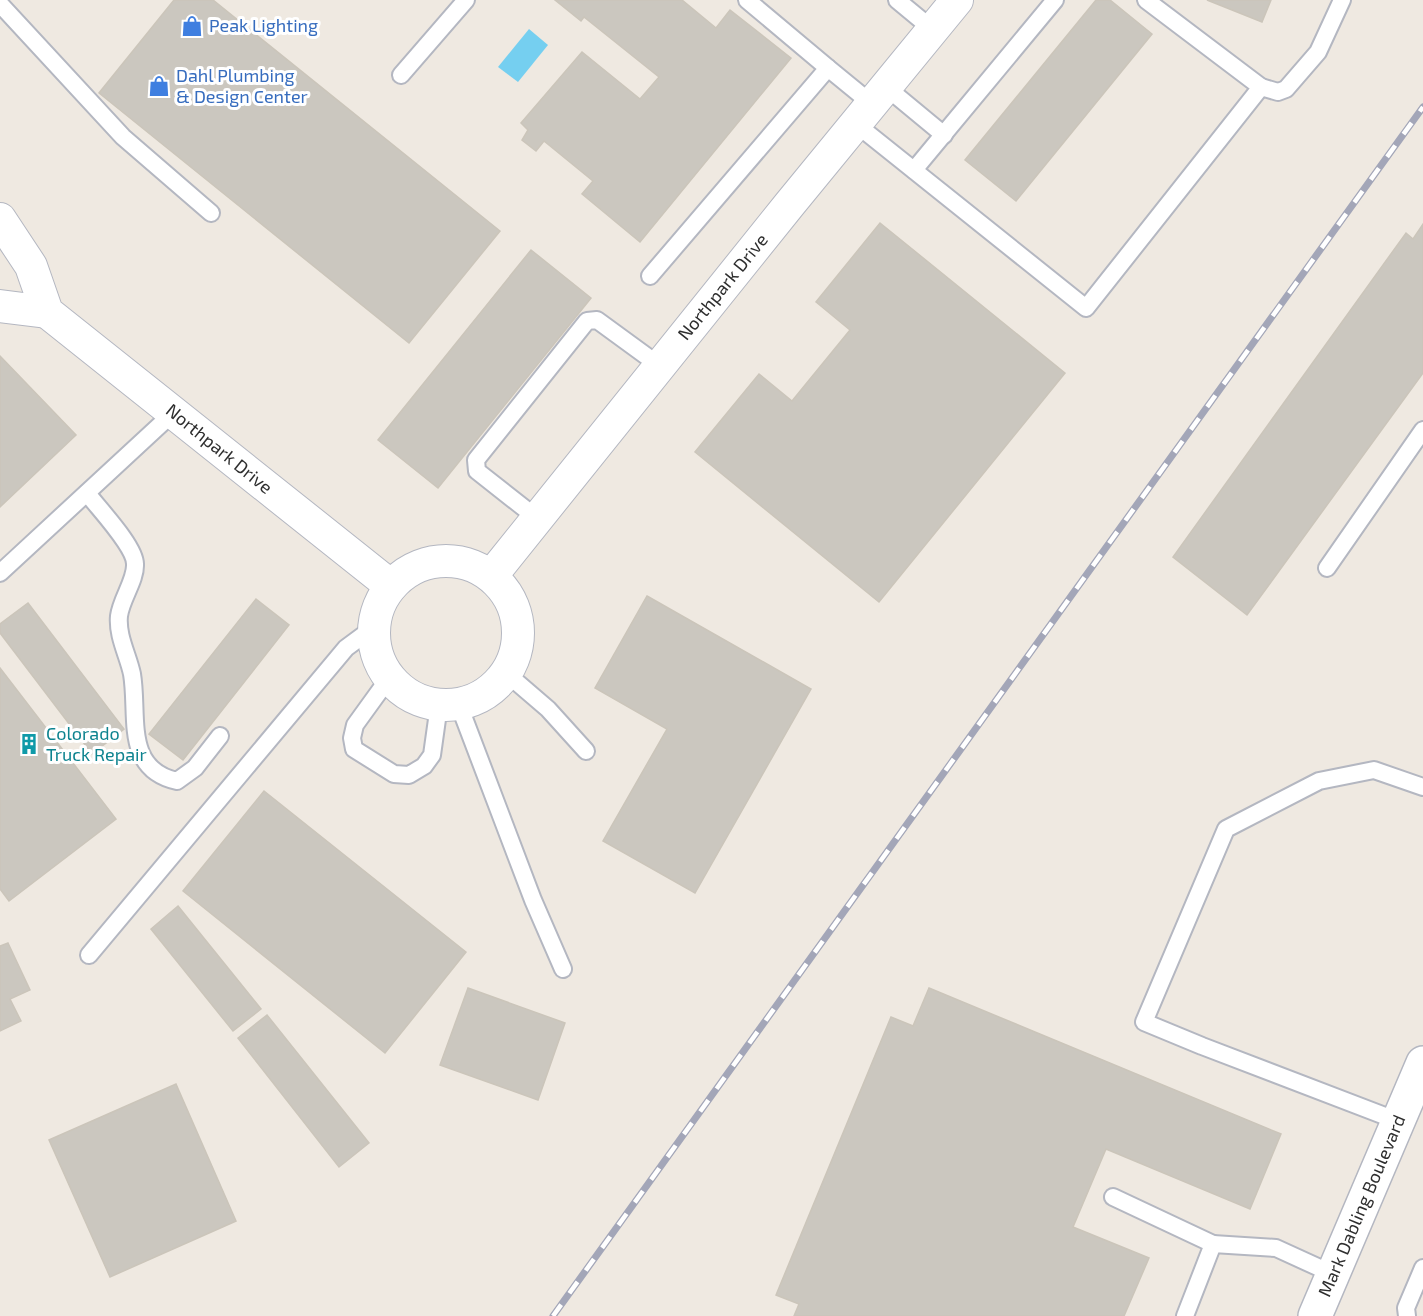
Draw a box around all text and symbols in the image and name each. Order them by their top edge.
shop icon: Peak Lighting [180,14,204,38]
place label: Peak Lighting [209,14,318,36]
place label: Dahl Plumbing & Design Center [176,64,308,107]
shop icon: Dahl Plumbing & Design Center [147,74,171,98]
street label: Northpark Drive [673,229,772,344]
street label: Northpark Drive [162,399,277,498]
place label: Colorado Truck Repair [46,722,147,765]
building icon: Colorado Truck Repair [17,732,41,756]
street label: Mark Dabling Boulevard [1313,1111,1409,1300]

